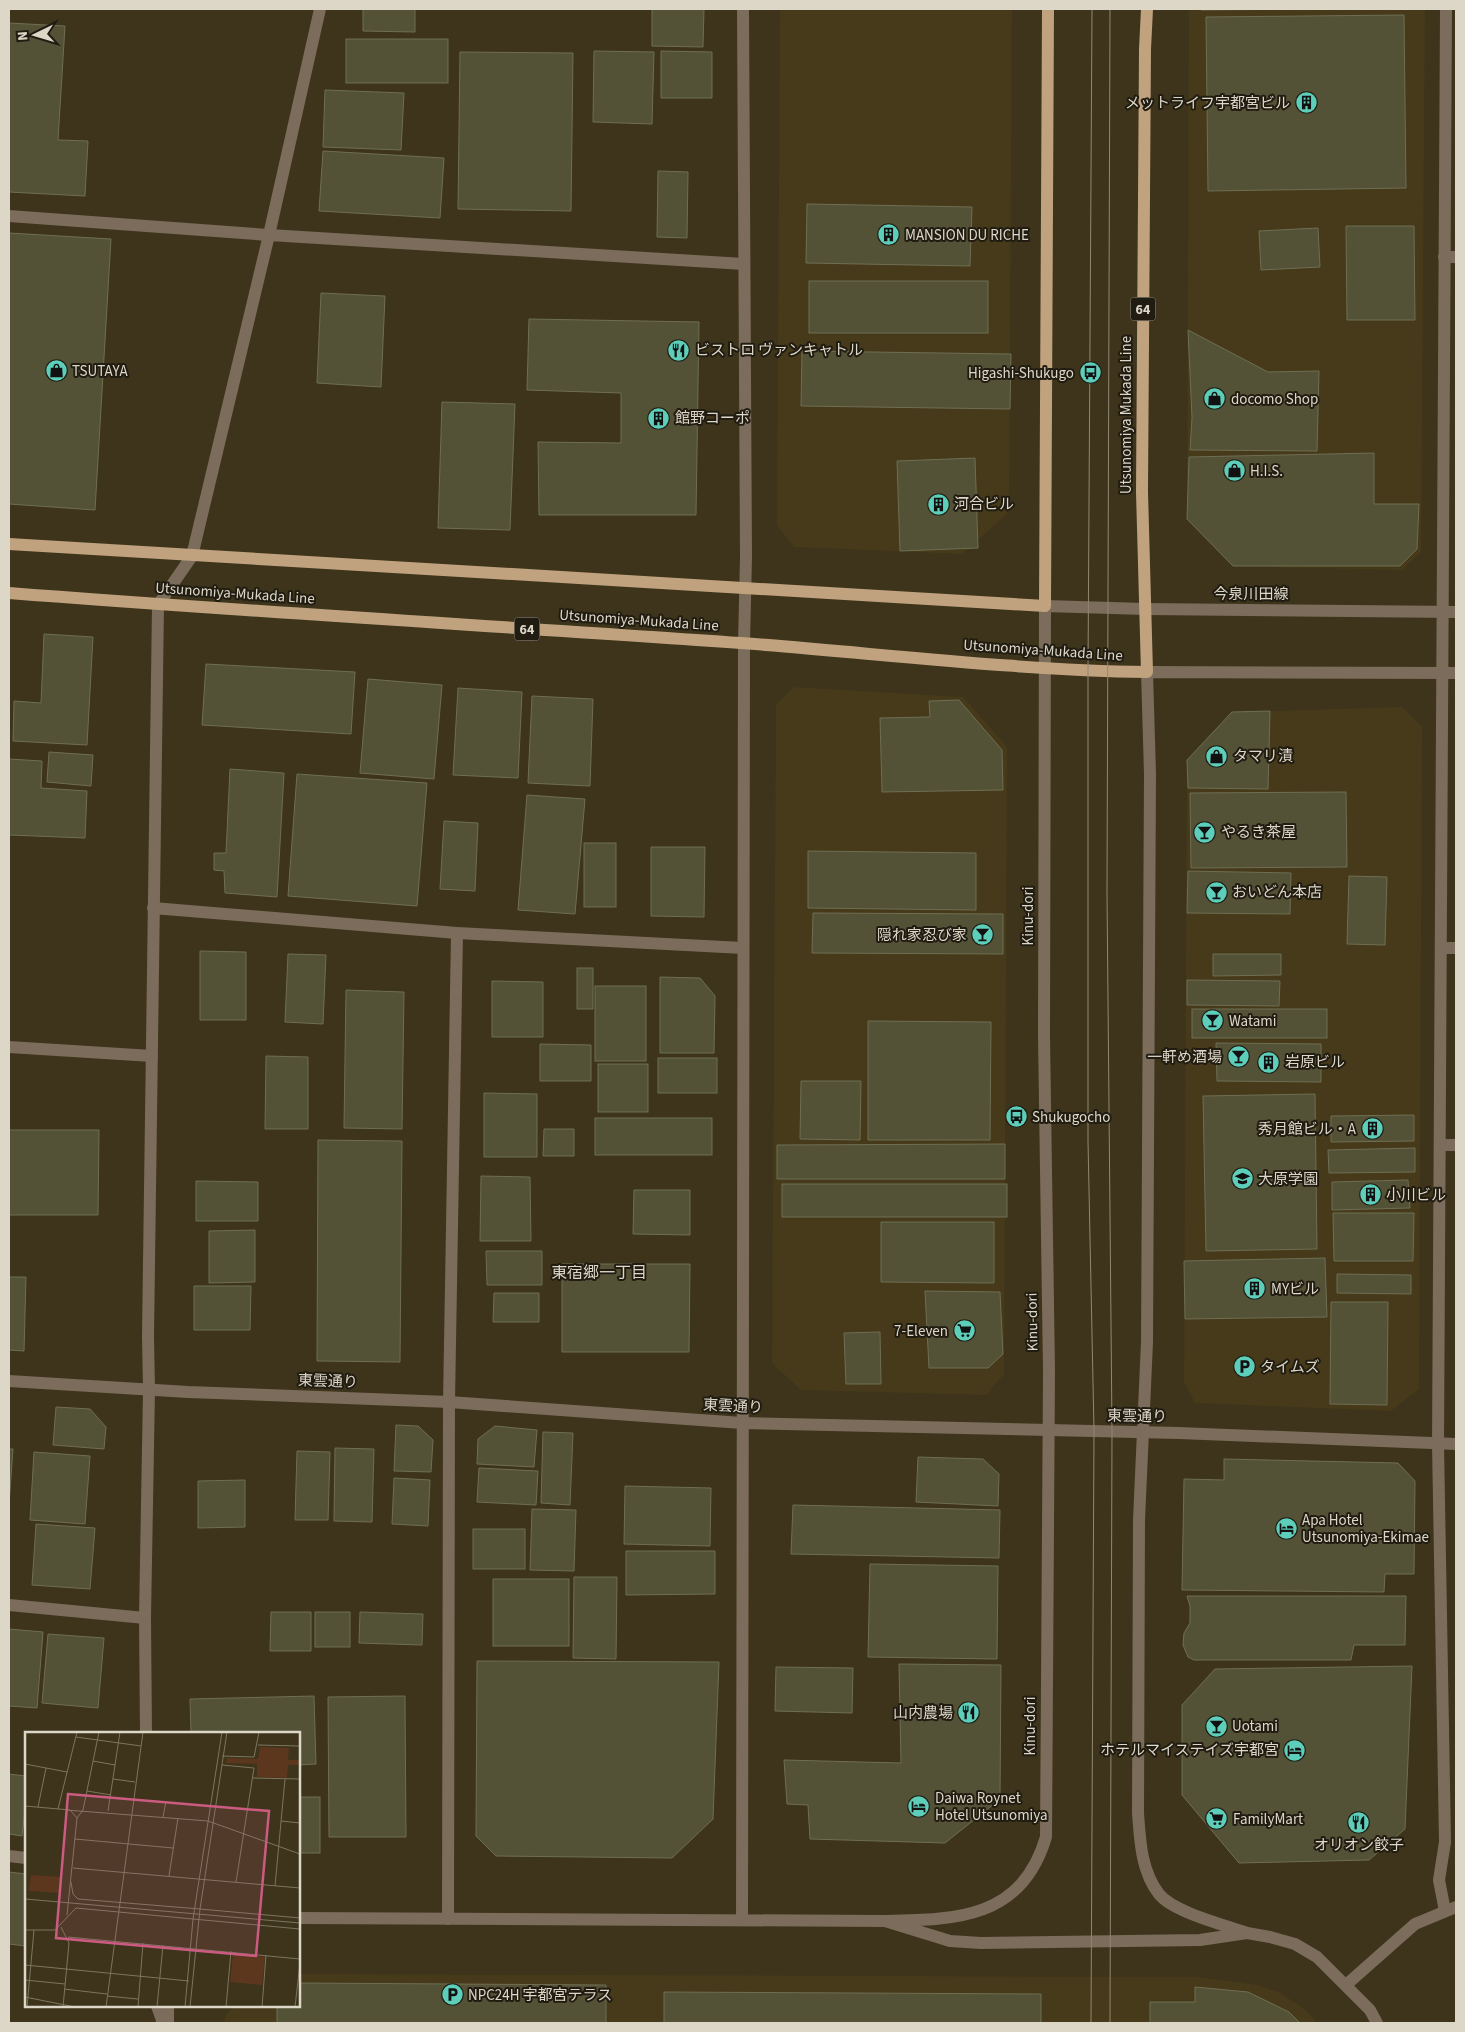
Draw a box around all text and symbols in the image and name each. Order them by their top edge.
north arrow [10,10,60,60]
text: N [13,31,33,42]
building icon: メットライフ宇都宮ビル [1294,91,1318,115]
place label: メットライフ宇都宮ビル [1125,93,1290,114]
building icon: MANSION DU RICHE [877,223,901,247]
place label: MANSION DU RICHE [905,225,1029,246]
road number: 64 [1130,298,1156,320]
street label: Utsunomiya Mukada Line [1116,336,1137,494]
restaurant icon: ビストロ ヴァンキャトル [667,338,691,362]
place label: ビストロ ヴァンキャトル [695,340,863,361]
shop icon: TSUTAYA [44,359,68,383]
place label: TSUTAYA [72,361,128,382]
bus stop icon: Higashi-Shukugo [1078,361,1102,385]
place label: Higashi-Shukugo [968,363,1074,384]
shop icon: docomo Shop [1203,387,1227,411]
place label: docomo Shop [1231,389,1318,410]
building icon: 館野コーポ [647,406,671,430]
place label: 館野コーポ [675,408,750,429]
shop icon: H.I.S. [1222,459,1246,483]
place label: H.I.S. [1250,461,1283,482]
building icon: 河合ビル [926,492,950,516]
place label: 河合ビル [954,494,1014,515]
street label: Utsunomiya-Mukada Line [155,577,315,610]
street label: 今泉川田線 [1213,584,1289,605]
street label: Utsunomiya-Mukada Line [559,604,719,637]
road number: 64 [514,618,540,640]
street label: Utsunomiya-Mukada Line [963,634,1123,667]
shop icon: タマリ漬 [1205,744,1229,768]
place label: タマリ漬 [1233,746,1293,767]
bar icon: やるき茶屋 [1193,820,1217,844]
place label: やるき茶屋 [1221,822,1296,843]
bar icon: おいどん本店 [1204,880,1228,904]
place label: おいどん本店 [1232,882,1322,903]
street label: Kinu-dori [1018,887,1039,945]
bar icon: 隠れ家忍び家 [971,923,995,947]
place label: 隠れ家忍び家 [877,925,967,946]
bar icon: Watami [1201,1009,1225,1033]
place label: Watami [1229,1011,1276,1032]
bar icon: 一軒め酒場 [1226,1045,1250,1069]
place label: 一軒め酒場 [1147,1047,1222,1068]
building icon: 岩原ビル [1257,1050,1281,1074]
place label: 岩原ビル [1285,1052,1345,1073]
bus stop icon: Shukugocho [1004,1105,1028,1129]
place label: Shukugocho [1032,1107,1110,1128]
building icon: 秀月館ビル・A [1360,1117,1384,1141]
place label: 秀月館ビル・A [1258,1119,1357,1140]
school or university icon: 大原学園 [1230,1167,1254,1191]
place label: 大原学園 [1258,1169,1318,1190]
building icon: 小川ビル [1358,1183,1382,1207]
place label: 小川ビル [1386,1185,1446,1206]
district label: 東宿郷一丁目 [551,1262,647,1284]
building icon: MYビル [1243,1277,1267,1301]
place label: MYビル [1271,1279,1319,1300]
street label: Kinu-dori [1021,1292,1044,1352]
supermarket icon: 7-Eleven [952,1319,976,1343]
place label: 7-Eleven [894,1321,948,1342]
parking icon: タイムズ [1232,1355,1256,1379]
place label: タイムズ [1260,1357,1320,1378]
street label: 東雲通り [298,1370,358,1393]
street label: 東雲通り [702,1394,763,1419]
street label: 東雲通り [1107,1405,1167,1428]
place label: Apa Hotel Utsunomiya-Ekimae [1302,1510,1429,1548]
hotel icon: Apa Hotel Utsunomiya-Ekimae [1274,1517,1298,1541]
street label: Kinu-dori [1020,1697,1041,1755]
restaurant icon: 山内農場 [957,1701,981,1725]
place label: 山内農場 [893,1703,953,1724]
bar icon: Uotami [1204,1714,1228,1738]
place label: Uotami [1232,1716,1278,1737]
inset map [25,1732,300,2007]
hotel icon: ホテルマイステイズ宇都宮 [1283,1738,1307,1762]
place label: ホテルマイステイズ宇都宮 [1100,1740,1279,1761]
place label: Daiwa Roynet Hotel Utsunomiya [935,1788,1048,1826]
hotel icon: Daiwa Roynet Hotel Utsunomiya [907,1795,931,1819]
supermarket icon: FamilyMart [1205,1807,1229,1831]
place label: FamilyMart [1233,1809,1303,1830]
restaurant icon: オリオン餃子 [1347,1810,1371,1834]
place label: オリオン餃子 [1314,1835,1404,1856]
parking icon: NPC24H 宇都宮テラス [440,1983,464,2007]
place label: NPC24H 宇都宮テラス [468,1985,612,2006]

